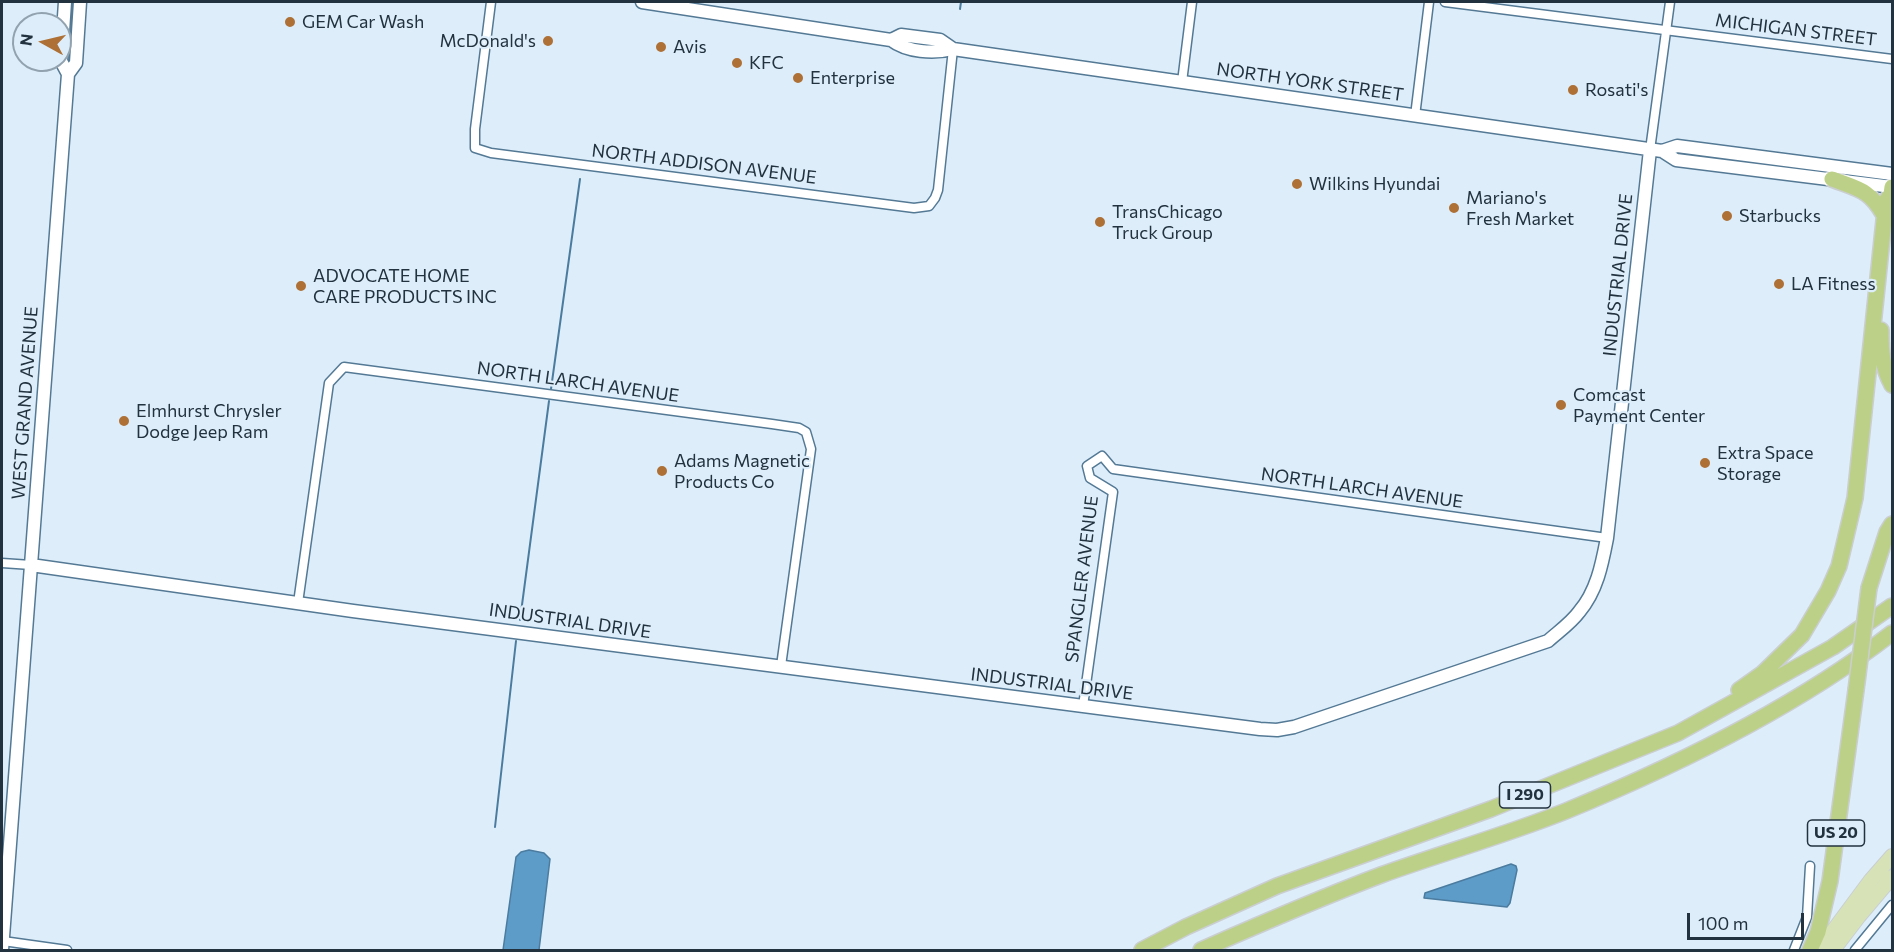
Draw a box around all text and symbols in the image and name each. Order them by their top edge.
street label: MICHIGAN STREET [1714,9,1878,51]
place label: GEM Car Wash [302,11,424,33]
north arrow [12,12,72,72]
marker: GEM Car Wash [283,15,297,29]
place label: McDonald's [439,30,536,52]
text: N [15,32,36,47]
marker: McDonald's [541,34,555,48]
place label: Avis [673,36,707,58]
marker: Avis [654,40,668,54]
place label: KFC [749,52,784,74]
marker: KFC [730,56,744,70]
street label: NORTH YORK STREET [1215,58,1405,106]
place label: Enterprise [810,67,895,89]
marker: Enterprise [791,71,805,85]
place label: Rosati's [1585,79,1648,101]
marker: Rosati's [1566,83,1580,97]
street label: NORTH ADDISON AVENUE [590,139,818,189]
place label: Wilkins Hyundai [1309,173,1440,195]
marker: Wilkins Hyundai [1290,177,1304,191]
place label: Mariano's Fresh Market [1466,187,1574,230]
street label: INDUSTRIAL DRIVE [1599,193,1637,357]
place label: TransChicago Truck Group [1112,201,1223,244]
marker: Mariano's Fresh Market [1447,201,1461,215]
place label: Starbucks [1739,205,1821,227]
marker: Starbucks [1720,209,1734,223]
marker: TransChicago Truck Group [1093,215,1107,229]
place label: ADVOCATE HOME CARE PRODUCTS INC [313,265,497,308]
place label: LA Fitness [1791,273,1876,295]
marker: LA Fitness [1772,277,1786,291]
marker: ADVOCATE HOME CARE PRODUCTS INC [294,279,308,293]
street label: WEST GRAND AVENUE [7,306,43,500]
street label: NORTH LARCH AVENUE [476,357,680,407]
place label: Comcast Payment Center [1573,384,1705,426]
marker: Comcast Payment Center [1554,398,1568,412]
place label: Elmhurst Chrysler Dodge Jeep Ram [136,400,282,442]
marker: Elmhurst Chrysler Dodge Jeep Ram [117,414,131,428]
place label: Extra Space Storage [1717,442,1814,484]
place label: Adams Magnetic Products Co [674,450,810,492]
marker: Extra Space Storage [1698,456,1712,470]
street label: NORTH LARCH AVENUE [1260,463,1464,513]
marker: Adams Magnetic Products Co [655,464,669,478]
street label: SPANGLER AVENUE [1061,494,1103,664]
street label: INDUSTRIAL DRIVE [488,599,652,643]
street label: INDUSTRIAL DRIVE [970,663,1134,705]
road number: I 290 [1500,782,1550,808]
road number: US 20 [1808,820,1864,846]
scale bar [1690,901,1807,939]
text: 100 m [1698,912,1748,934]

